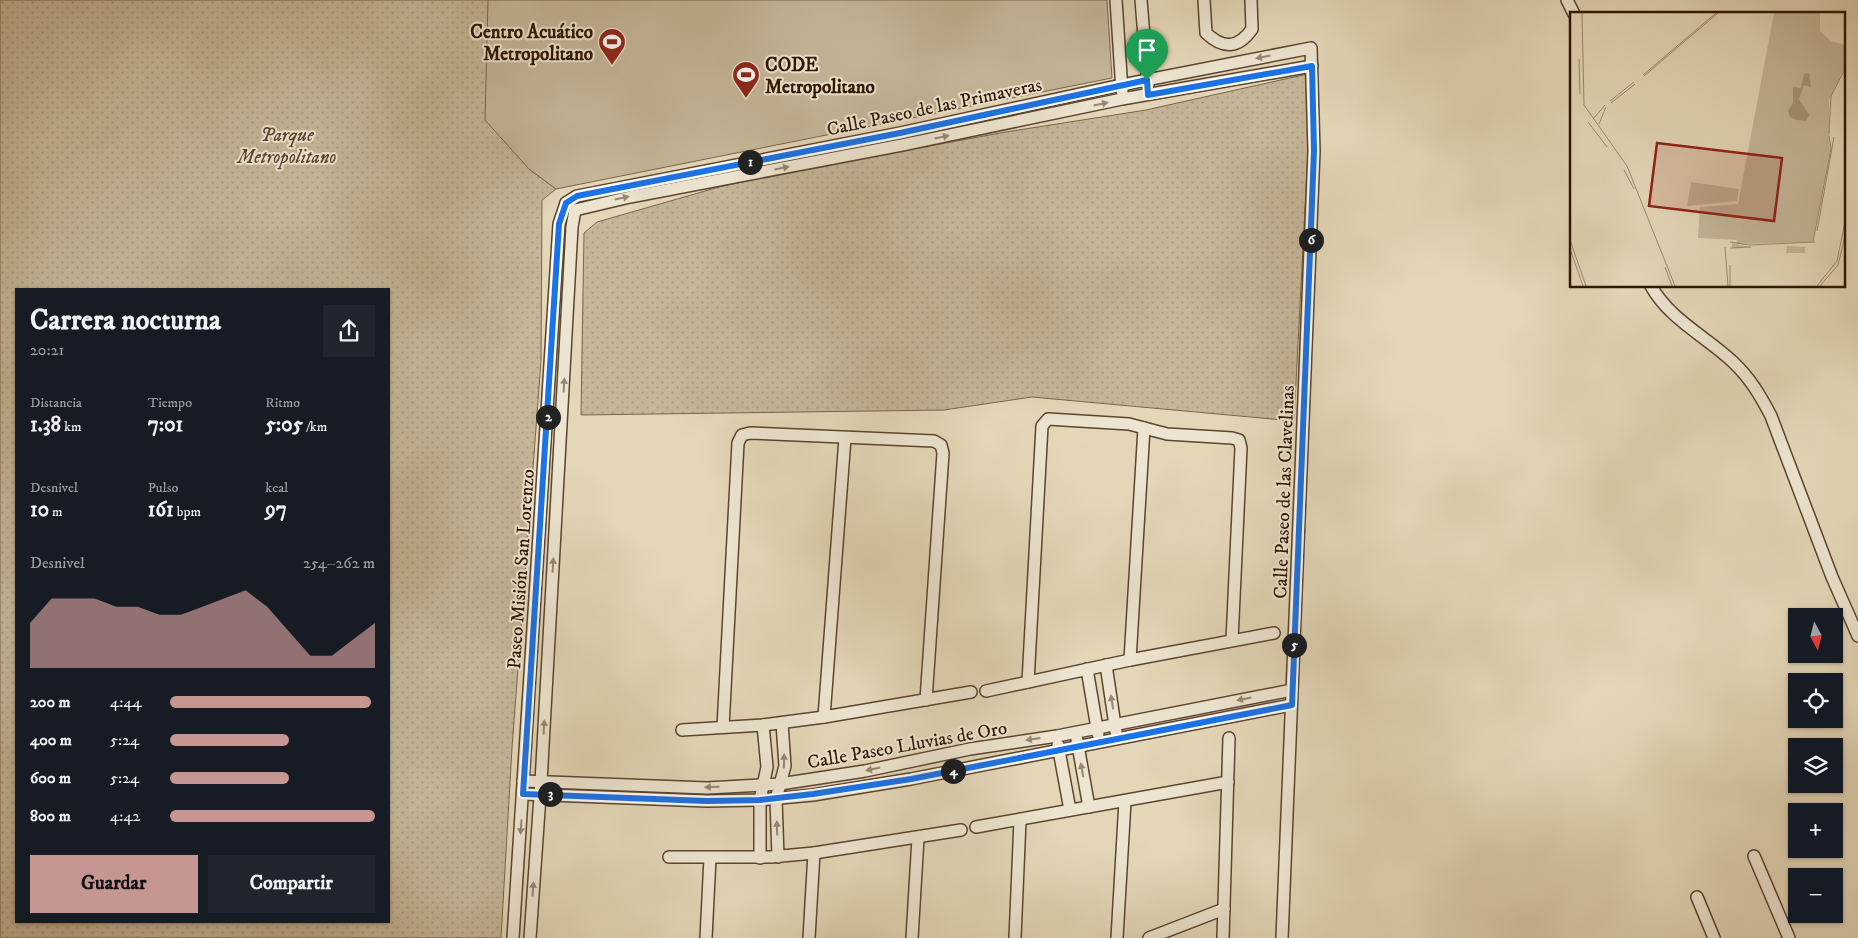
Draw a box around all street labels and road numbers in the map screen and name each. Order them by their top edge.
street label: Calle Paseo de las Primaveras [825,73,1044,142]
street label: Calle Paseo de las Clavelinas [1269,385,1300,599]
street label: Paseo Misión San Lorenzo [503,468,540,670]
street label: Calle Paseo Lluvias de Oro [806,717,1009,774]

